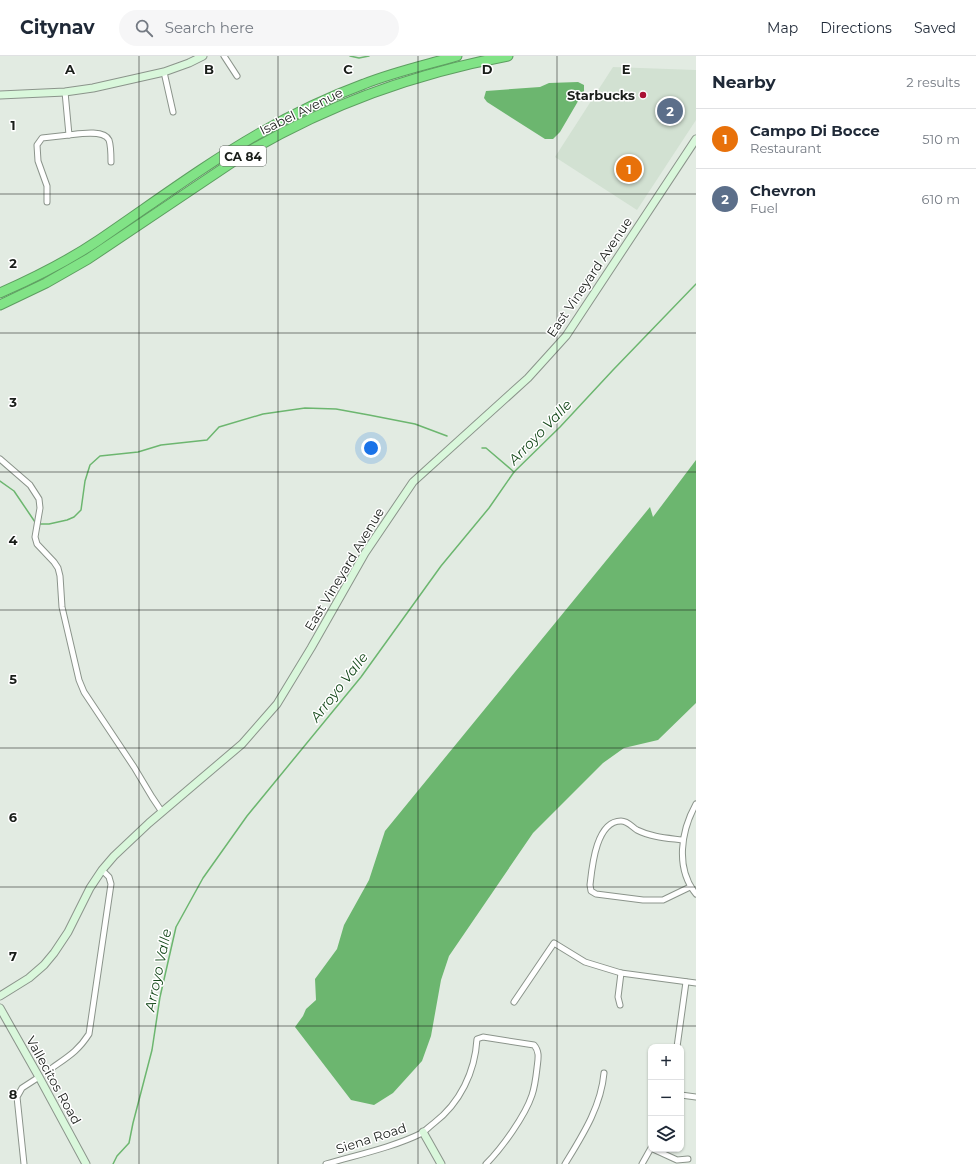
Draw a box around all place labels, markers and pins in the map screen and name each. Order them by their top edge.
place label: Starbucks [567,87,635,103]
marker: Starbucks [638,90,648,100]
pin: 2 [657,96,683,126]
pin: 1 [616,154,642,184]

